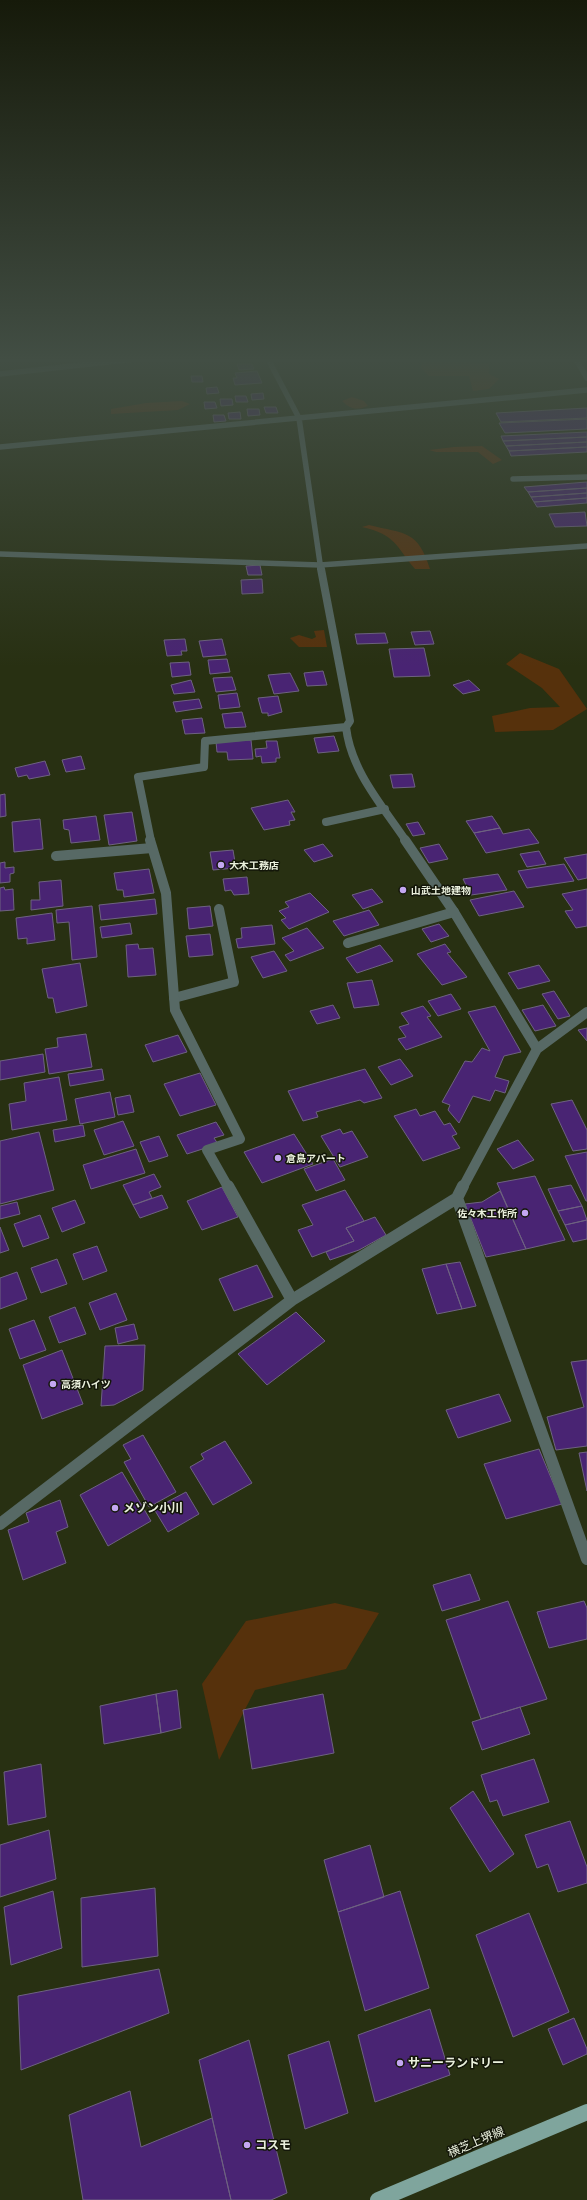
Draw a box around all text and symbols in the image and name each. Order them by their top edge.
place label: 大木工務店 [229,859,279,873]
marker: 大木工務店 [216,860,226,870]
place label: 山武土地建物 [411,884,471,898]
marker: 山武土地建物 [398,885,408,895]
place label: 倉島アパート [286,1152,346,1166]
marker: 倉島アパート [273,1153,283,1163]
place label: 佐々木工作所 [457,1207,517,1221]
marker: 佐々木工作所 [520,1208,530,1218]
place label: 高須ハイツ [61,1378,111,1392]
marker: 高須ハイツ [48,1379,58,1389]
place label: メゾン小川 [123,1500,183,1517]
marker: メゾン小川 [110,1503,120,1513]
place label: サニーランドリー [408,2055,504,2072]
marker: サニーランドリー [395,2058,405,2068]
street label: 横芝上堺線 [445,2123,507,2162]
place label: コスモ [255,2137,291,2154]
marker: コスモ [242,2140,252,2150]

